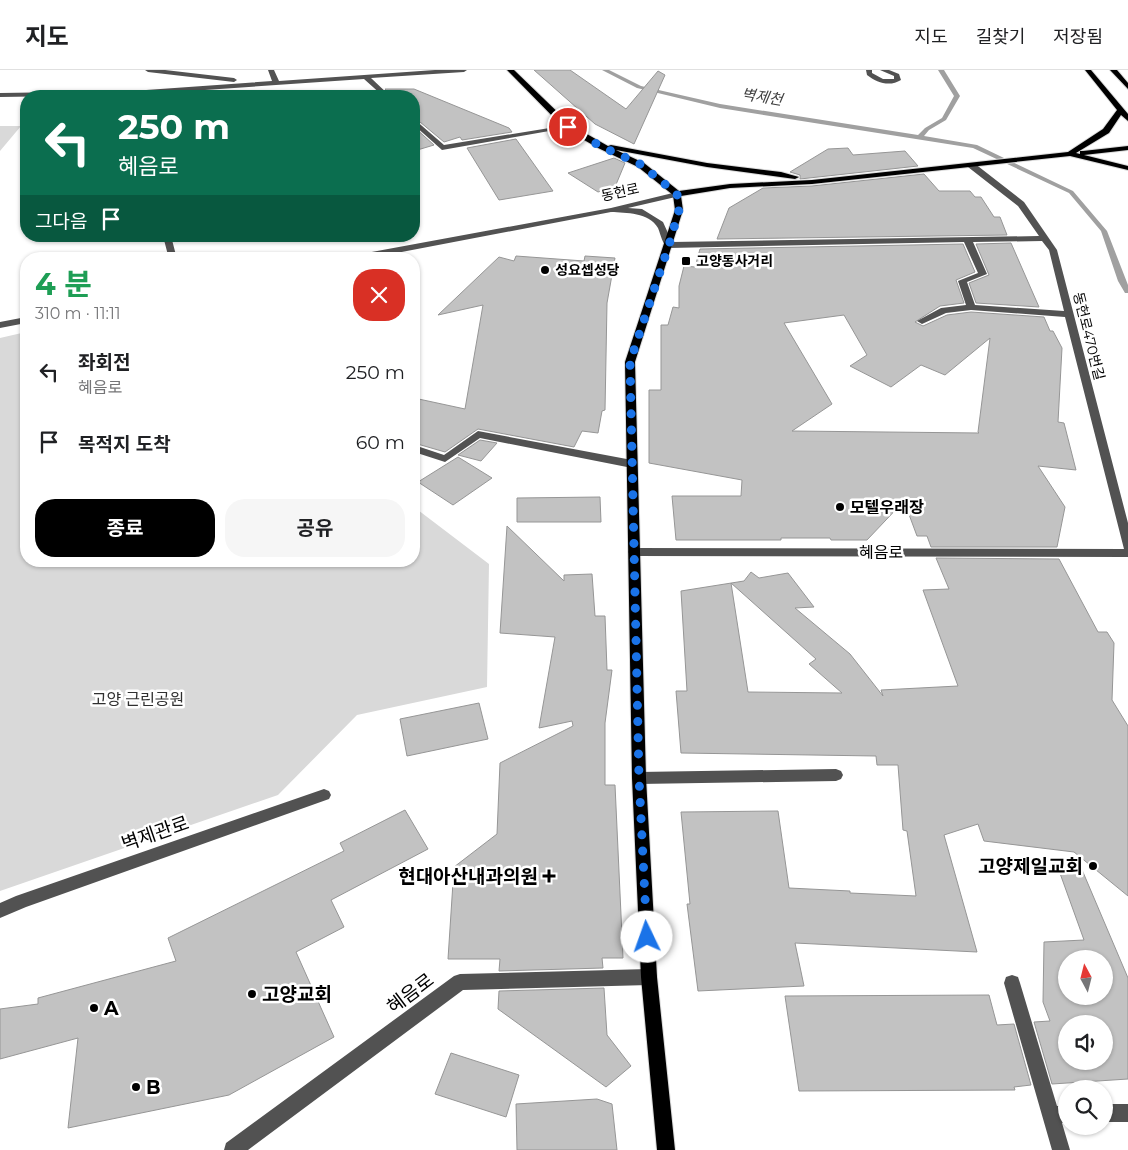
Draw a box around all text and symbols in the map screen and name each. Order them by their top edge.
text: 지도 [25,22,69,51]
text: 지도 [915,26,948,48]
text: 길찾기 [976,26,1025,48]
text: 저장됨 [1053,26,1103,48]
water label: 벽제천 [740,84,786,109]
text: 250 m [118,105,230,148]
pin [547,106,589,148]
icon: left [35,110,100,175]
icon: arrive [554,113,582,141]
text: 혜음로 [118,153,179,180]
street label: 동헌로 [599,179,641,205]
icon: arrive [97,205,125,233]
text: 그다음 [35,210,87,233]
place label: 고양동사거리 [696,252,773,270]
marker: 고양동사거리 [680,255,692,267]
place label: 성요셉성당 [555,261,620,279]
marker: 성요셉성당 [539,264,551,276]
text: 4 분 [35,266,92,303]
button: close [353,269,405,321]
street label: 동헌로470번길 [1069,290,1109,382]
text: 310 m · 11:11 [35,304,120,323]
text: 좌회전 [78,351,130,374]
icon: left [35,358,63,386]
text: 250 m [346,361,405,384]
text: 혜음로 [78,378,122,397]
icon: arrive [35,428,63,456]
text: 60 m [356,431,405,454]
text: 목적지 도착 [78,433,171,456]
place label: 모텔우래장 [850,498,924,517]
button: 종료 [35,499,215,557]
button: 공유 [225,499,405,557]
marker: 모텔우래장 [834,501,846,513]
street label: 혜음로 [859,543,903,562]
park label: 고양 근린공원 [92,690,184,709]
street label: 벽제관로 [118,811,192,856]
place label: 고양제일교회 [978,855,1083,878]
marker: 고양제일교회 [1087,860,1099,872]
place label: 현대아산내과의원 [398,865,538,888]
marker: 현대아산내과의원 [542,869,556,883]
position arrow [620,910,672,962]
north arrow [1058,950,1112,1005]
map controls [1058,950,1113,1135]
street label: 혜음로 [382,968,438,1018]
place label: 고양교회 [262,983,332,1006]
marker: 고양교회 [246,988,258,1000]
place label: A [103,997,119,1020]
marker: A [88,1002,100,1014]
button: sound [1058,1015,1113,1070]
place label: B [146,1076,161,1099]
button: search [1058,1080,1113,1135]
marker: B [130,1081,142,1093]

